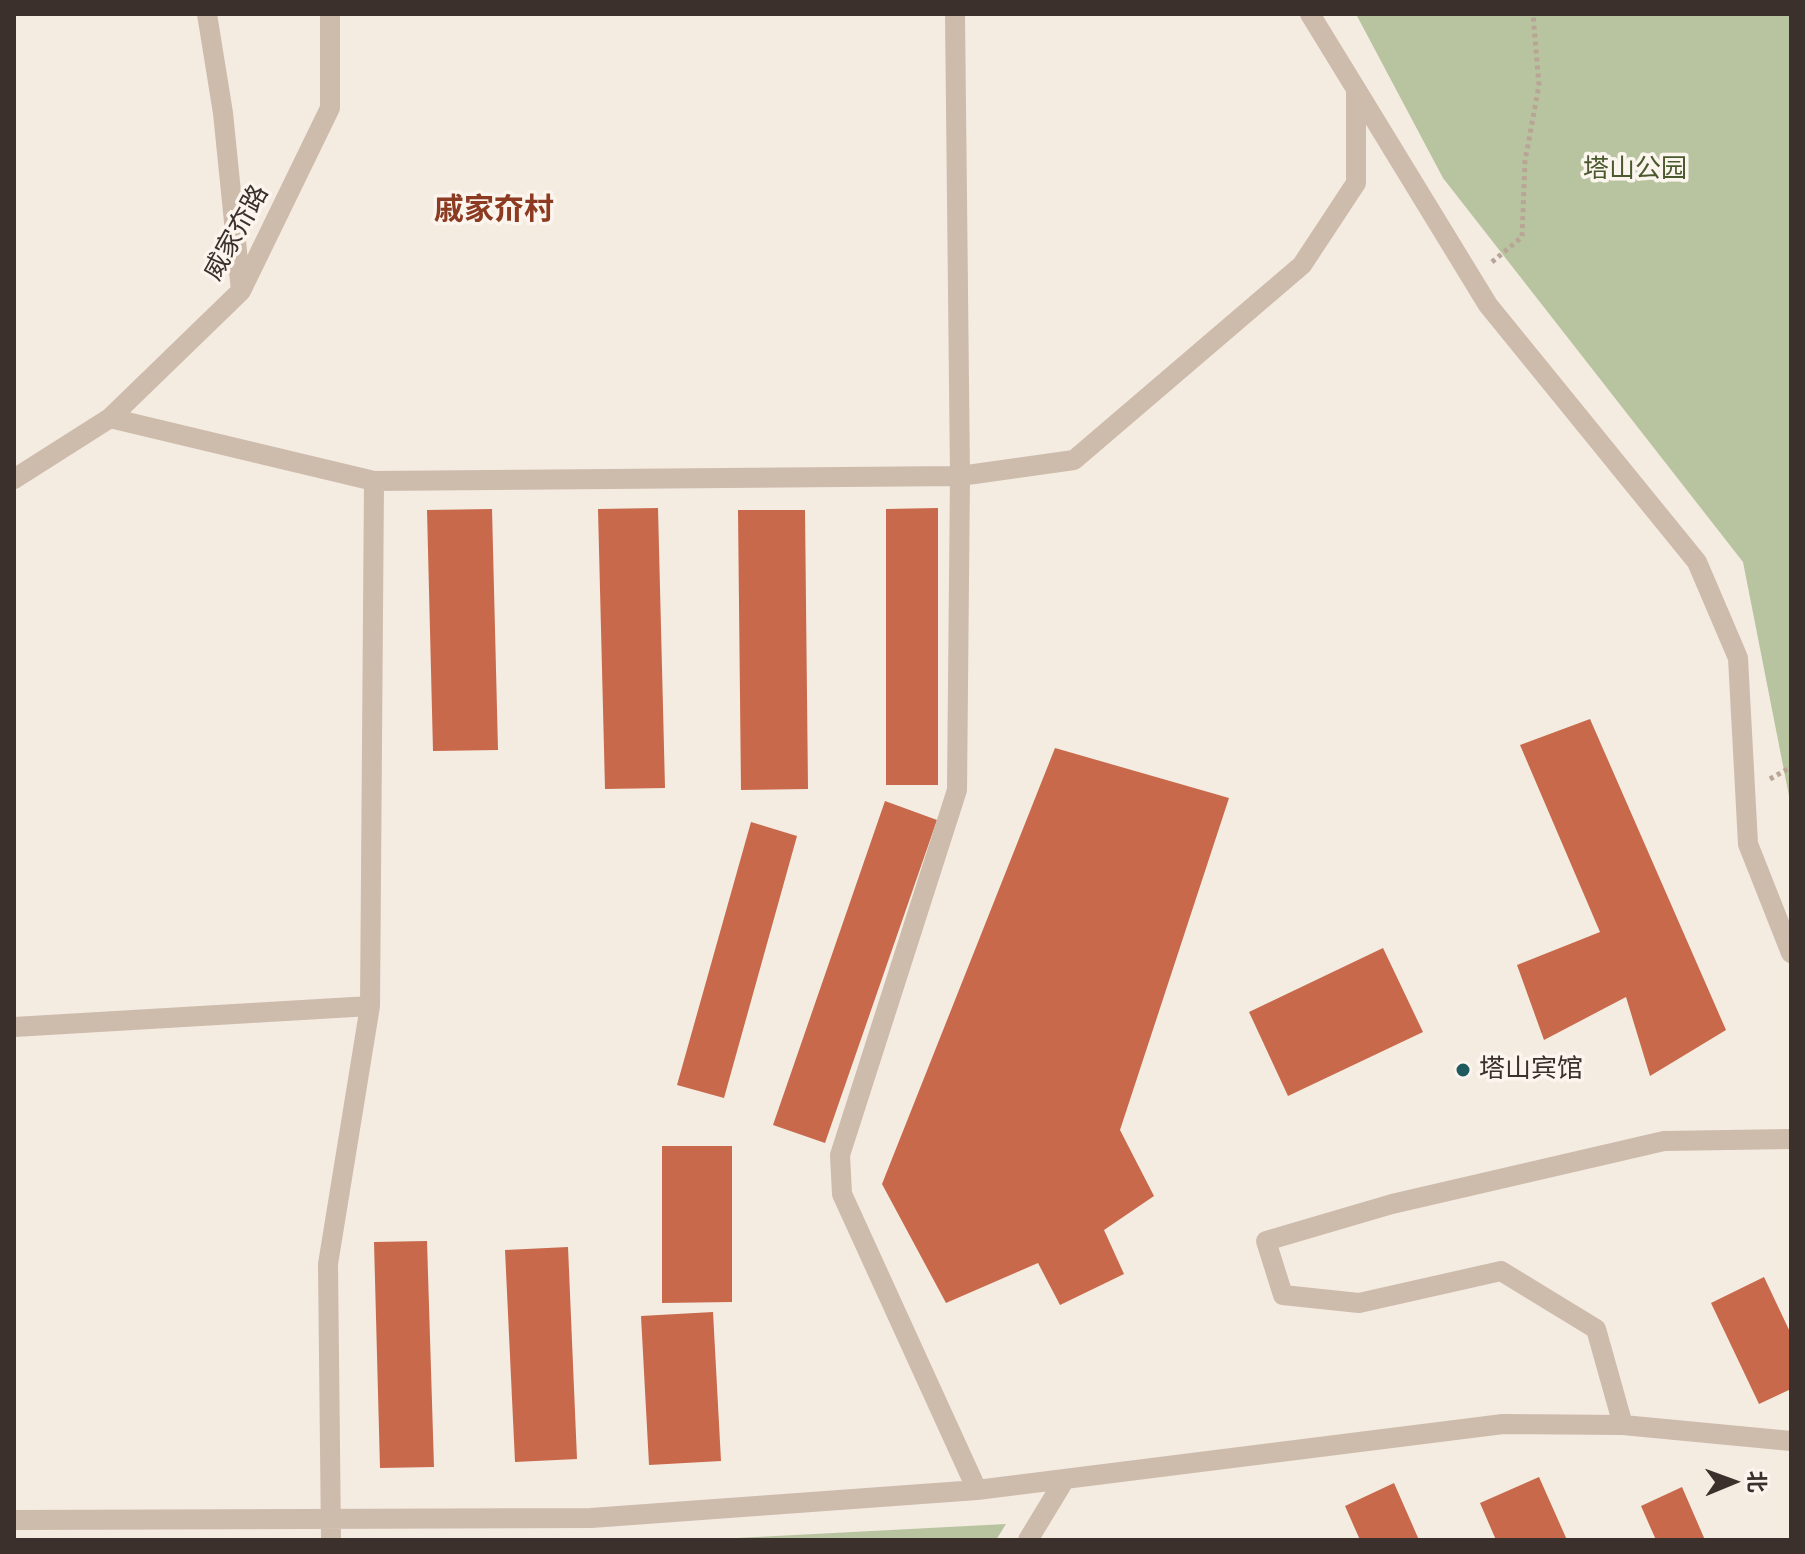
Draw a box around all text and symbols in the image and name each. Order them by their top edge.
park label: 塔山公园 [1583,154,1687,186]
street label: 威家夼路 [198,180,276,286]
district label: 戚家夼村 [434,193,554,229]
place label: 塔山宾馆 [1479,1054,1583,1086]
marker: 塔山宾馆 [1454,1061,1472,1079]
north arrow [1693,1442,1773,1522]
text: 北 [1743,1470,1771,1493]

